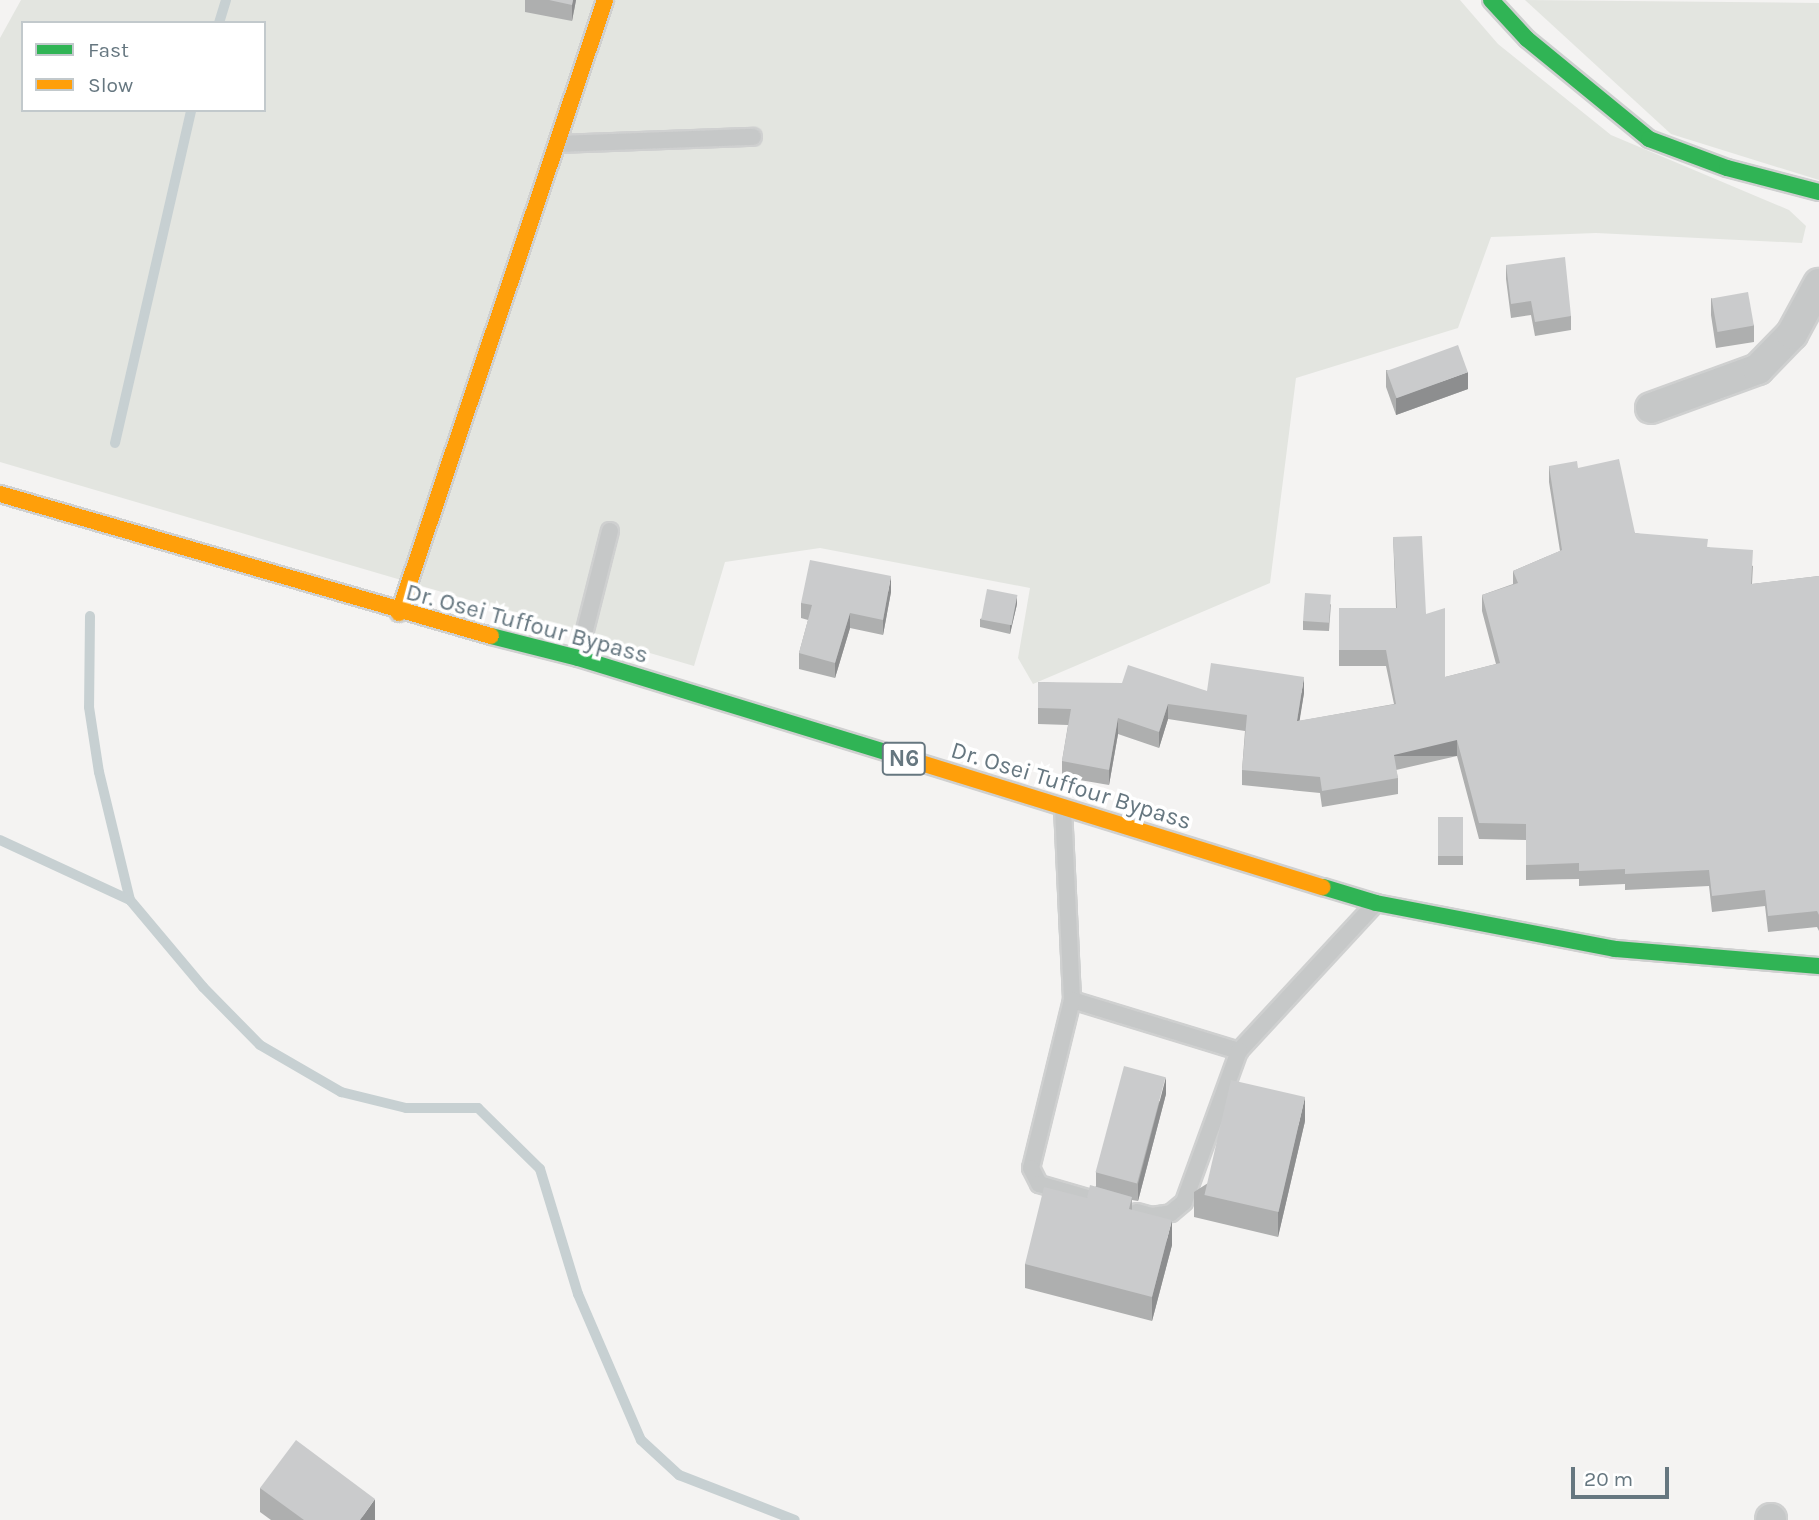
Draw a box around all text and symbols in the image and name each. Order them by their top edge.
legend [21,21,266,112]
text: Fast [88,38,129,62]
text: Slow [88,73,133,97]
street label: Dr. Osei Tuffour Bypass [403,578,651,670]
street label: Dr. Osei Tuffour Bypass [947,736,1195,836]
road number: N6 [881,740,927,778]
scale bar [1574,1454,1672,1498]
text: 20 m [1584,1467,1633,1491]

